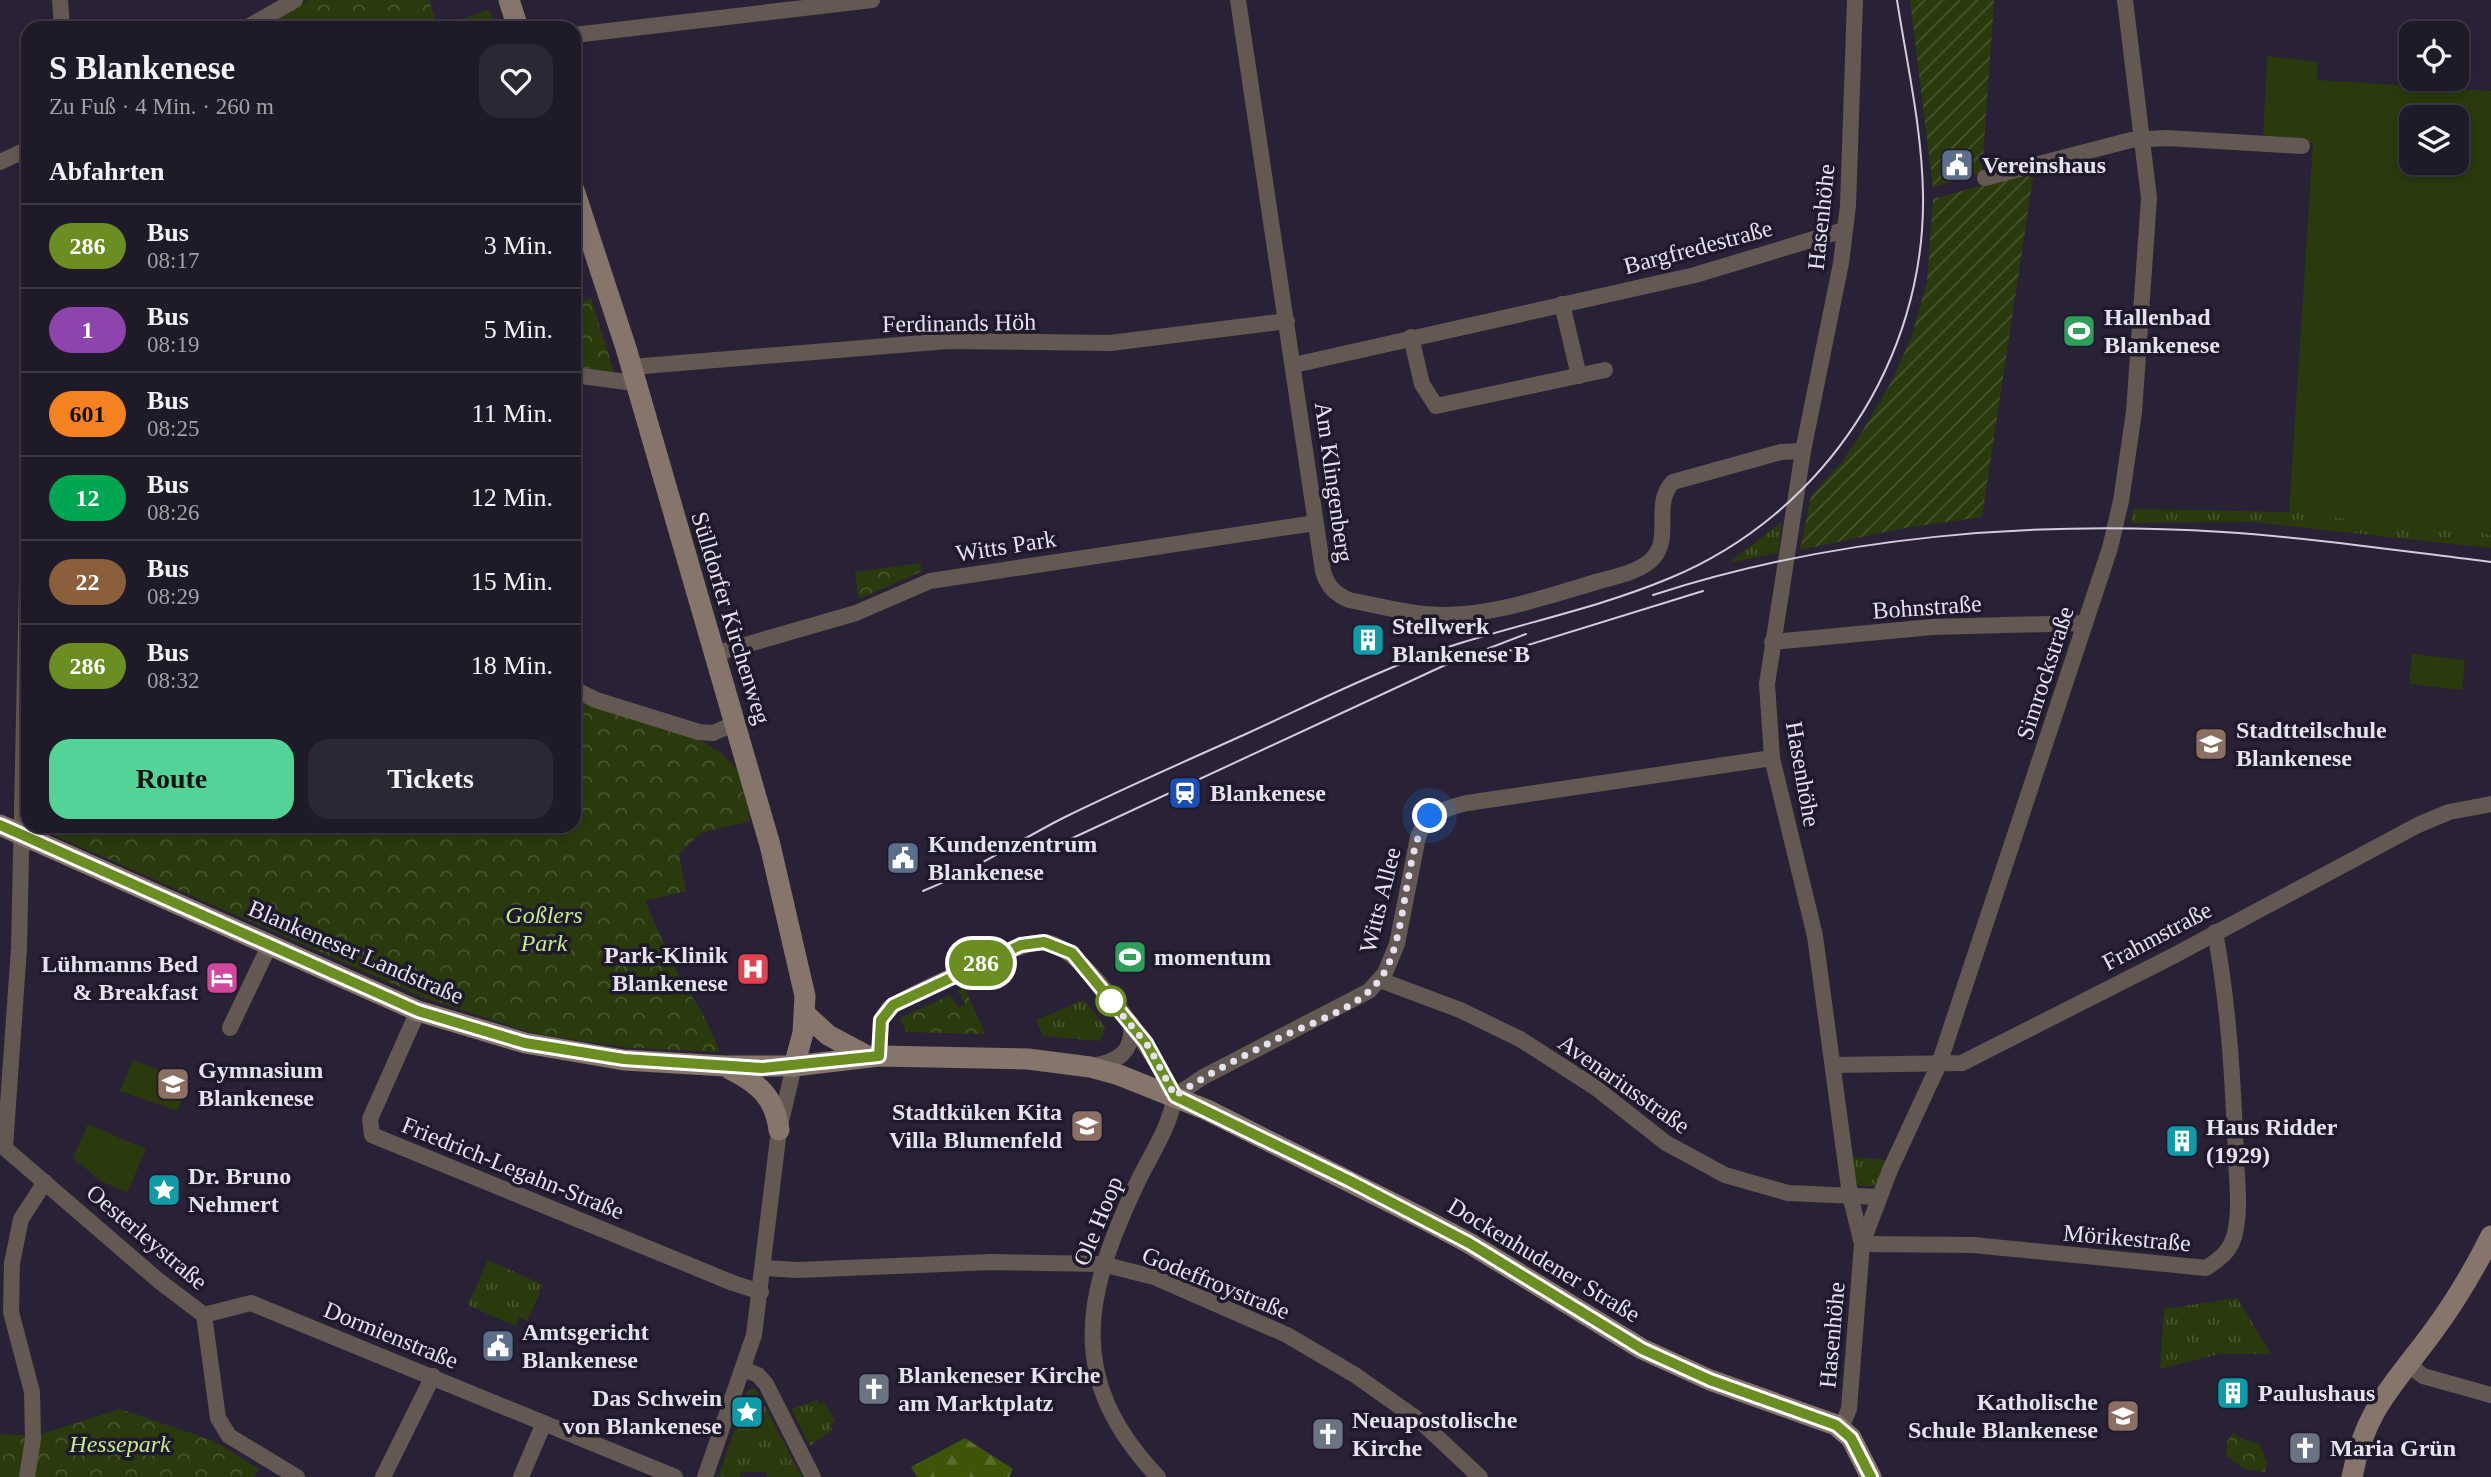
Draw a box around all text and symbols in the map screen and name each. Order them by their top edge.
map controls [2399,21,2469,175]
button: locate [2399,21,2469,91]
button: heart [479,44,553,118]
text: S Blankenese [49,50,235,86]
text: Zu Fuß · 4 Min. · 260 m [49,94,274,119]
button: layers [2399,105,2469,175]
public building icon: Vereinshaus [1938,146,1976,184]
place label: Vereinshaus [1982,152,2106,178]
text: Abfahrten [49,157,165,186]
street label: Hasenhöhe [1802,163,1840,271]
street label: Bargfredestraße [1621,215,1775,279]
text: Bus [147,218,189,247]
text: 3 Min. [484,231,553,260]
text: 286 [70,233,106,259]
text: 08:17 [147,248,199,273]
text: Bus [147,302,189,331]
place label: Hallenbad Blankenese [2104,304,2220,358]
street label: Ferdinands Höh [882,309,1036,337]
sports icon: Hallenbad Blankenese [2060,312,2098,350]
text: 5 Min. [484,315,553,344]
text: 1 [82,317,94,343]
text: 08:19 [147,332,199,357]
text: Bus [147,386,189,415]
text: 11 Min. [472,399,553,428]
street label: Am Klingenberg [1310,400,1358,564]
text: 601 [70,401,106,427]
text: 08:25 [147,416,199,441]
text: Bus [147,470,189,499]
text: 12 Min. [471,483,553,512]
text: 12 [76,485,100,511]
text: 08:26 [147,500,199,525]
street label: Sülldorfer Kirchenweg [686,509,776,727]
street label: Witts Park [954,525,1058,567]
text: Bus [147,554,189,583]
text: 15 Min. [471,567,553,596]
text: 22 [76,569,100,595]
text: 08:29 [147,584,199,609]
street label: Bohnstraße [1872,590,1982,624]
street label: Simrockstraße [2011,603,2079,743]
place label: Stellwerk Blankenese B [1392,613,1530,667]
building icon: Stellwerk Blankenese B [1349,621,1387,659]
text: Bus [147,638,189,667]
text: 18 Min. [471,651,553,680]
text: 286 [70,653,106,679]
text: 08:32 [147,668,199,693]
place label: Stadtteilschule Blankenese [2236,717,2387,771]
street label: Hasenhöhe [1781,719,1825,829]
school or university icon: Stadtteilschule Blankenese [2192,725,2230,763]
button: Route [49,739,294,819]
button: Tickets [308,739,553,819]
station icon: Blankenese [1166,774,1204,812]
place label: Blankenese [1210,780,1326,806]
your location [1412,798,1447,833]
place label: Kundenzentrum Blankenese [928,831,1097,885]
public building icon: Kundenzentrum Blankenese [884,839,922,877]
street label: Witts Allee [1354,845,1406,955]
street label: Blankeneser Landstraße [244,895,468,1009]
street label: Frahmstraße [2098,896,2216,976]
park label: Goßlers Park [505,902,583,956]
sports icon: momentum [1111,938,1149,976]
line badge: 286 [941,940,1021,986]
place label: Park-Klinik Blankenese [604,942,729,996]
place label: momentum [1154,944,1271,970]
hospital icon: Park-Klinik Blankenese [734,950,772,988]
text: 286 [963,950,999,976]
place label: Lühmanns Bed & Breakfast [41,951,199,1005]
hotel icon: Lühmanns Bed & Breakfast [203,959,241,997]
unlabelled marker [1096,986,1126,1016]
street label: Avenariusstraße [1553,1029,1695,1139]
place label: Gymnasium Blankenese [198,1057,323,1111]
school or university icon: Gymnasium Blankenese [154,1065,192,1103]
place label: Stadtküken Kita Villa Blumenfeld [889,1099,1063,1153]
school or university icon: Stadtküken Kita Villa Blumenfeld [1068,1107,1106,1145]
street label: Friedrich-Legahn-Straße [398,1112,628,1224]
place label: Haus Ridder (1929) [2206,1114,2338,1168]
building icon: Haus Ridder (1929) [2163,1122,2201,1160]
place label: Dr. Bruno Nehmert [188,1163,291,1217]
place icon: Dr. Bruno Nehmert [145,1171,183,1209]
street label: Ole Hoop [1068,1173,1128,1269]
street label: Oesterleystraße [81,1179,213,1295]
street label: Dockenhudener Straße [1443,1192,1645,1328]
street label: Mörikestraße [2062,1219,2192,1257]
street label: Godeffroystraße [1138,1242,1294,1324]
street label: Hasenhöhe [1814,1281,1850,1389]
street label: Dormienstraße [320,1296,462,1374]
place label: Amtsgericht Blankenese [522,1319,649,1373]
public building icon: Amtsgericht Blankenese [479,1327,517,1365]
place label: Blankeneser Kirche am Marktplatz [898,1362,1101,1416]
church icon: Blankeneser Kirche am Marktplatz [855,1370,893,1408]
building icon: Paulushaus [2214,1374,2252,1412]
place label: Paulushaus [2258,1380,2375,1406]
place label: Das Schwein von Blankenese [563,1385,722,1439]
place label: Katholische Schule Blankenese [1908,1389,2098,1443]
place icon: Das Schwein von Blankenese [728,1393,766,1431]
school or university icon: Katholische Schule Blankenese [2104,1397,2142,1435]
place label: Neuapostolische Kirche [1352,1407,1518,1461]
church icon: Neuapostolische Kirche [1309,1415,1347,1453]
church icon: Maria Grün [2286,1429,2324,1467]
park label: Hessepark [68,1431,171,1457]
place label: Maria Grün [2330,1435,2456,1461]

